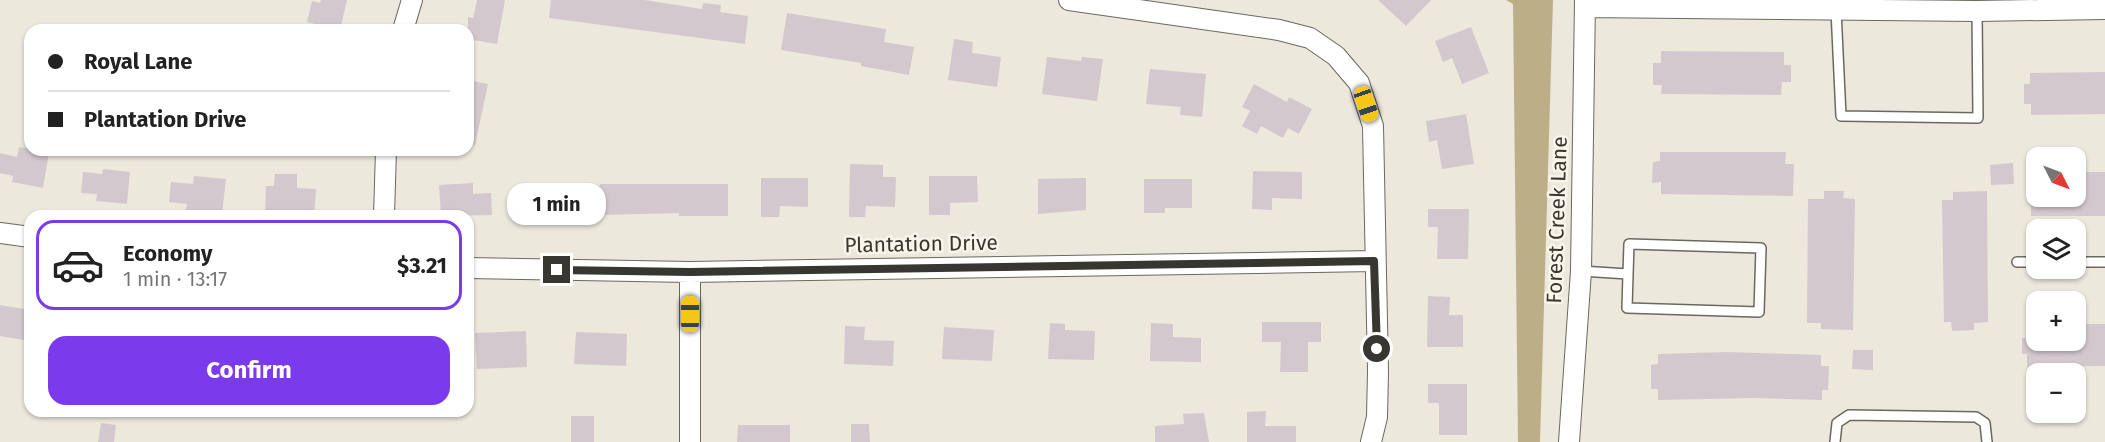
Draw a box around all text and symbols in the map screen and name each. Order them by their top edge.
text: Royal Lane [84,48,192,75]
car [1352,84,1380,124]
text: Plantation Drive [84,106,247,133]
street label: Forest Creek Lane [1541,136,1573,304]
north arrow [2026,147,2086,207]
map controls [2026,147,2086,423]
callout: 1 min [508,183,606,225]
text: 1 min [532,192,581,216]
button: layers [2026,219,2086,279]
street label: Plantation Drive [844,230,998,258]
icon: car [51,238,105,292]
text: Economy [123,240,212,267]
text: $3.21 [397,252,447,279]
route end [543,256,570,283]
text: 1 min · 13:17 [123,267,227,291]
button: + [2026,291,2086,351]
car [681,296,699,332]
route start [1363,335,1390,362]
button: Confirm [48,336,450,405]
button: − [2026,363,2086,423]

